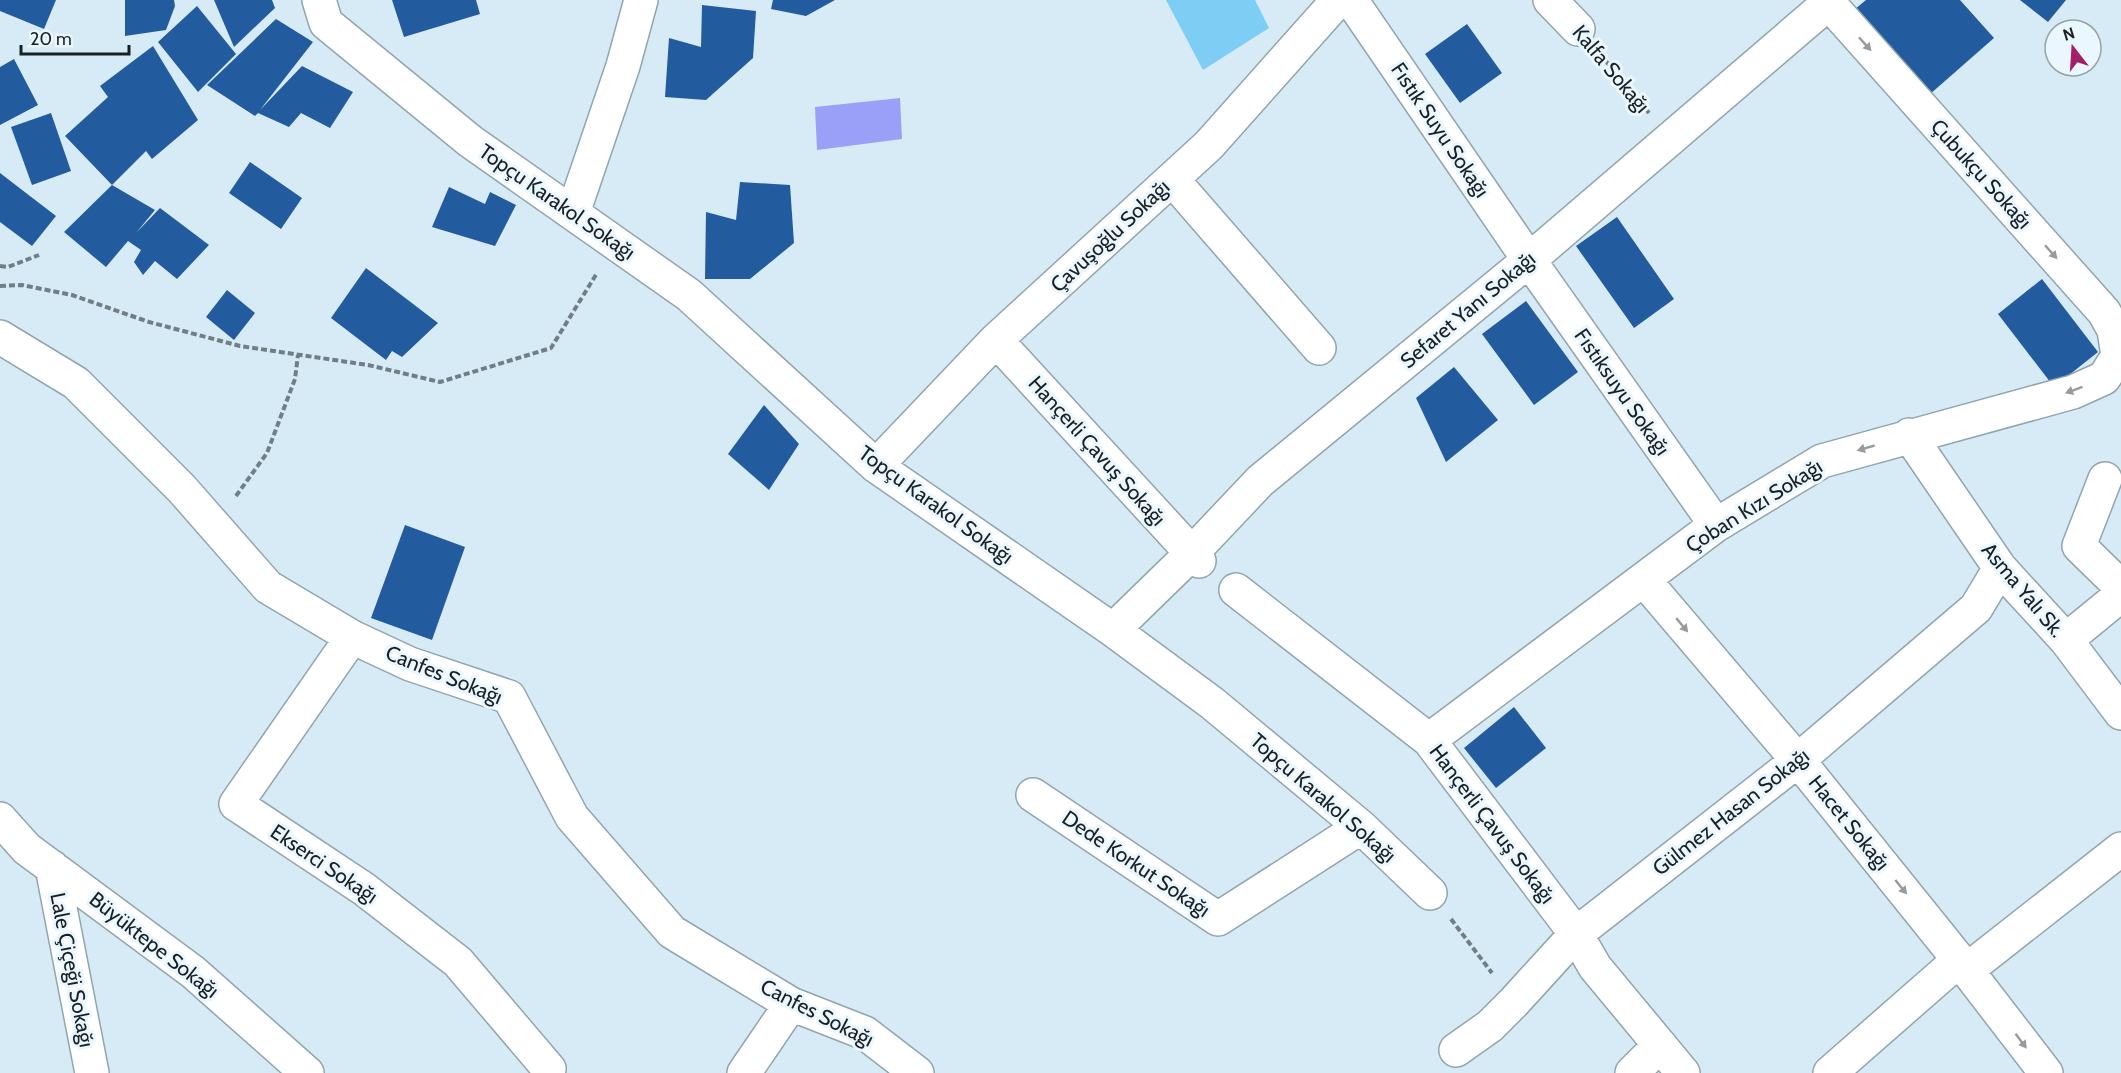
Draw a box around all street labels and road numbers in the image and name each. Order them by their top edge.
street label: Kalfa Sokağı [1568,20,1655,118]
street label: Fıstık Suyu Sokağı [1386,58,1495,202]
street label: Çubukçu Sokağı [1926,114,2037,234]
street label: Topçu Karakol Sokağı [474,138,640,265]
street label: Çavuşoğlu Sokağı [1045,174,1174,297]
street label: Sefaret Yanı Sokağı [1395,246,1540,373]
street label: Fıstıksuyu Sokağı [1569,323,1675,460]
street label: Hançerli Çavuş Sokağı [1024,371,1171,531]
street label: Topçu Karakol Sokağı [854,440,1018,569]
street label: Çoban Kızı Sokağı [1681,454,1827,558]
street label: Asma Yalı Sk. [1977,537,2070,642]
street label: Canfes Sokağı [382,640,506,709]
street label: Topçu Karakol Sokağı [1245,728,1401,868]
street label: Hançerli Çavuş Sokağı [1424,739,1560,908]
street label: Gülmez Hasan Sokağı [1647,743,1814,880]
street label: Hacet Sokağı [1804,770,1895,875]
street label: Dede Korkut Sokağı [1058,805,1215,922]
street label: Ekserci Sokağı [266,819,383,909]
street label: Büyüktepe Sokağı [85,886,224,1003]
street label: Lale Çiçeği Sokağı [45,891,100,1049]
street label: Canfes Sokağı [756,973,878,1052]

